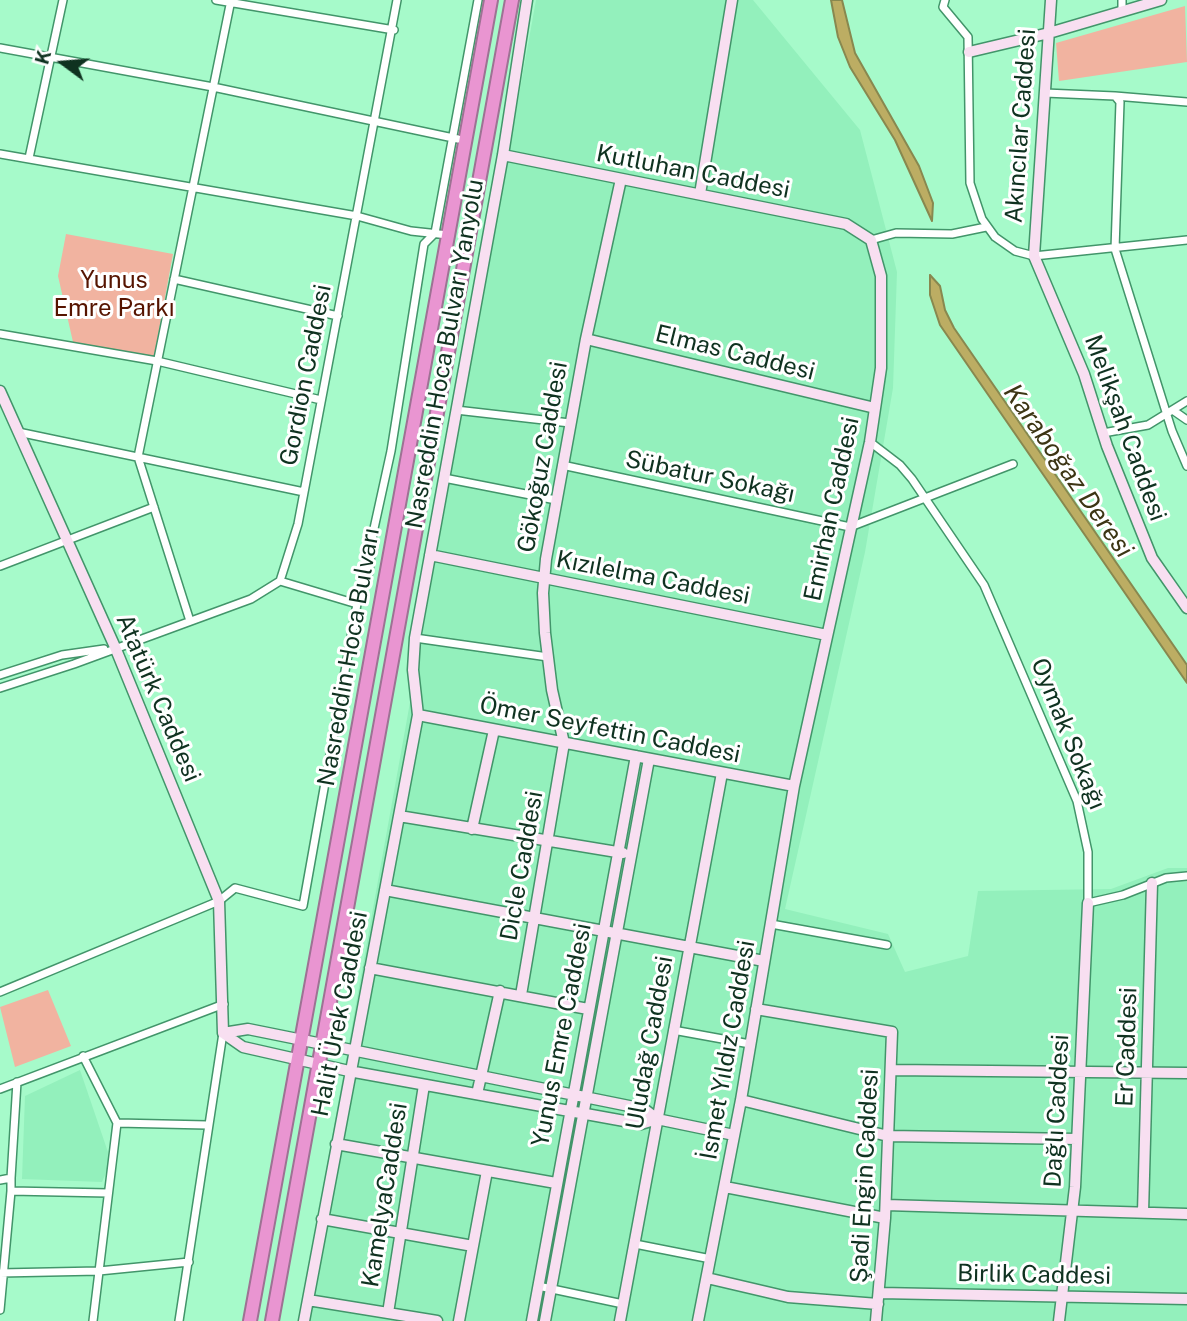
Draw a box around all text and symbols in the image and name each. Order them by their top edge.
north arrow [28,28,98,98]
street label: Akıncılar Caddesi [1000,28,1042,224]
text: K [30,48,55,67]
street label: Kutluhan Caddesi [594,139,792,205]
street label: Nasreddin Hoca Bulvarı Yanyolu [400,177,490,531]
park label: Yunus Emre Parkı [54,267,174,323]
street label: Gordion Caddesi [274,282,338,468]
street label: Elmas Caddesi [652,319,818,387]
street label: Melikşah Caddesi [1078,331,1172,525]
street label: Gökoğuz Caddesi [512,359,574,555]
water label: Karaboğaz Deresi [997,378,1139,564]
street label: Emirhan Caddesi [798,414,866,604]
street label: Sübatur Sokağı [623,445,797,509]
street label: Nasreddin Hoca Bulvarı [312,526,386,788]
street label: Kızılelma Caddesi [554,545,752,611]
street label: Atatürk Caddesi [110,610,206,786]
street label: Oymak Sokağı [1025,654,1111,814]
street label: Ömer Seyfettin Caddesi [477,691,743,769]
street label: Dicle Caddesi [495,789,549,943]
street label: Halit Ürek Caddesi [306,909,374,1119]
street label: Yunus Emre Caddesi [526,921,598,1149]
street label: İsmet Yıldız Caddesi [695,938,761,1162]
street label: Uludağ Caddesi [621,954,679,1132]
street label: Er Caddesi [1111,987,1143,1107]
street label: Dağlı Caddesi [1039,1034,1075,1188]
street label: Şadi Engin Caddesi [845,1068,885,1284]
street label: KamelyaCaddesi [356,1101,414,1289]
street label: Birlik Caddesi [957,1259,1111,1291]

